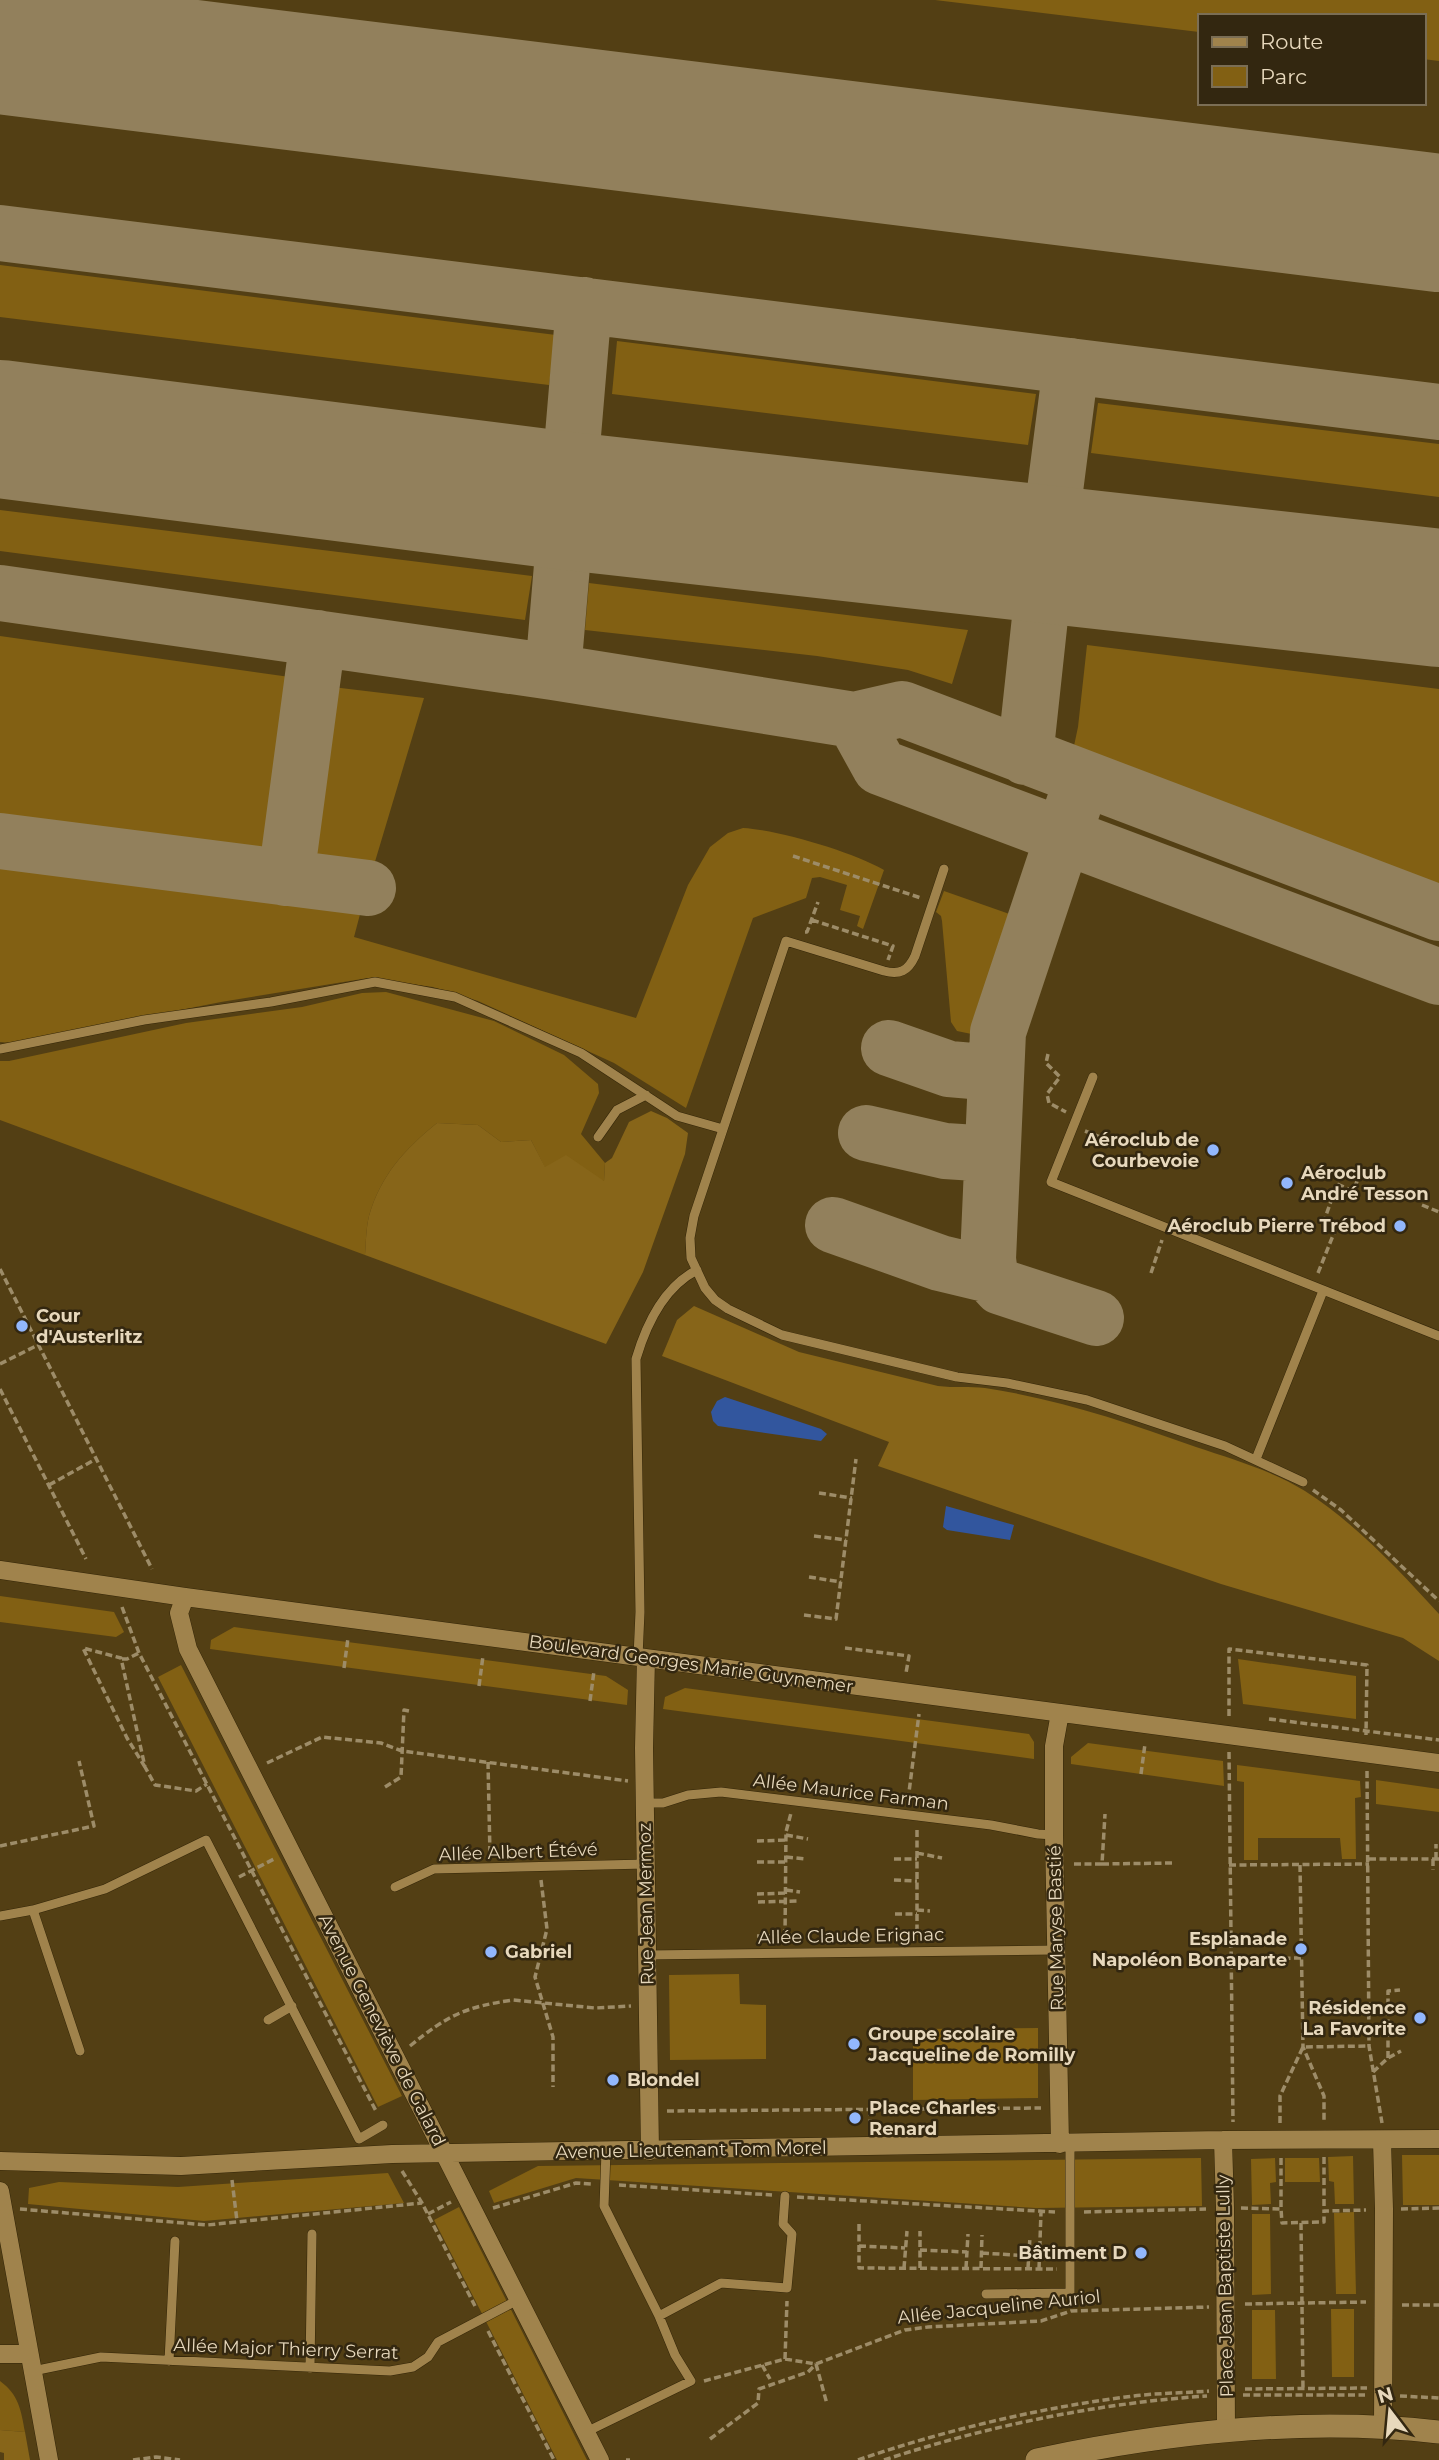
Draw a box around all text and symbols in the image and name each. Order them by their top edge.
legend [1198,14,1425,105]
text: Route [1260,29,1323,54]
text: Parc [1260,64,1307,89]
place label: Aéroclub de Courbevoie [1084,1129,1199,1172]
marker: Aéroclub de Courbevoie [1205,1142,1221,1158]
place label: Aéroclub André Tesson [1300,1162,1429,1205]
marker: Aéroclub André Tesson [1279,1175,1295,1191]
place label: Aéroclub Pierre Trébod [1166,1215,1386,1237]
marker: Aéroclub Pierre Trébod [1392,1218,1408,1234]
place label: Cour d'Austerlitz [36,1305,143,1348]
marker: Cour d'Austerlitz [14,1318,30,1334]
street label: Boulevard Georges Marie Guynemer [527,1630,855,1698]
street label: Allée Maurice Farman [752,1769,950,1815]
street label: Rue Jean Mermoz [634,1823,658,1985]
street label: Allée Albert Étévé [438,1838,598,1866]
street label: Rue Maryse Bastié [1044,1845,1068,2011]
street label: Avenue Geneviève de Galard [314,1910,450,2150]
street label: Allée Claude Erignac [758,1923,944,1949]
place label: Esplanade Napoléon Bonaparte [1092,1928,1287,1971]
place label: Gabriel [505,1941,572,1963]
marker: Esplanade Napoléon Bonaparte [1293,1941,1309,1957]
marker: Gabriel [483,1944,499,1960]
place label: Résidence La Favorite [1302,1997,1406,2040]
marker: Résidence La Favorite [1412,2010,1428,2026]
place label: Groupe scolaire Jacqueline de Romilly [867,2023,1075,2066]
marker: Groupe scolaire Jacqueline de Romilly [846,2036,862,2052]
place label: Blondel [627,2069,700,2091]
marker: Blondel [605,2072,621,2088]
place label: Place Charles Renard [869,2097,997,2140]
marker: Place Charles Renard [847,2110,863,2126]
street label: Avenue Lieutenant Tom Morel [555,2137,827,2163]
street label: Place Jean Baptiste Lully [1212,2174,1238,2398]
place label: Bâtiment D [1018,2242,1127,2264]
marker: Bâtiment D [1133,2245,1149,2261]
street label: Allée Jacqueline Auriol [896,2285,1102,2329]
street label: Allée Major Thierry Serrat [173,2334,399,2364]
north arrow [1355,2376,1425,2446]
text: N [1375,2382,1396,2408]

